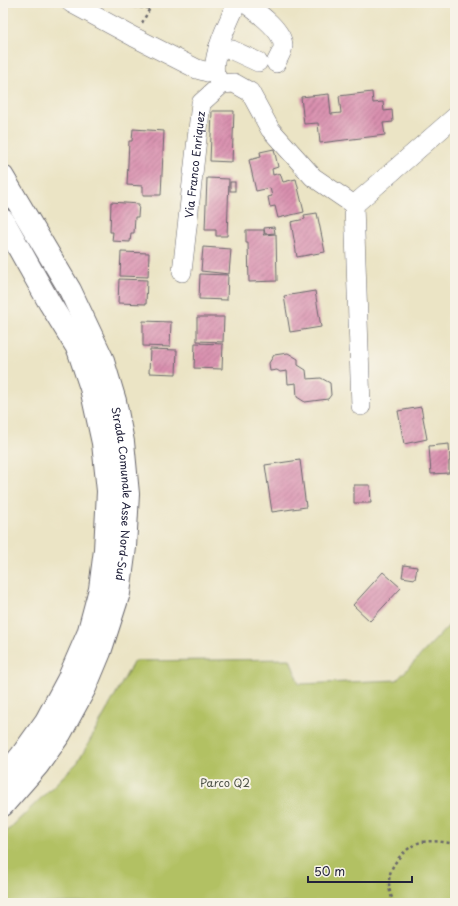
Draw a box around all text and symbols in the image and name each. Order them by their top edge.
street label: Via Franco Enriquez [180,110,209,219]
street label: Strada Comunale Asse Nord-Sud [108,405,137,582]
park label: Parco Q2 [200,774,250,791]
scale bar [308,858,412,884]
text: 50 m [314,862,345,880]

